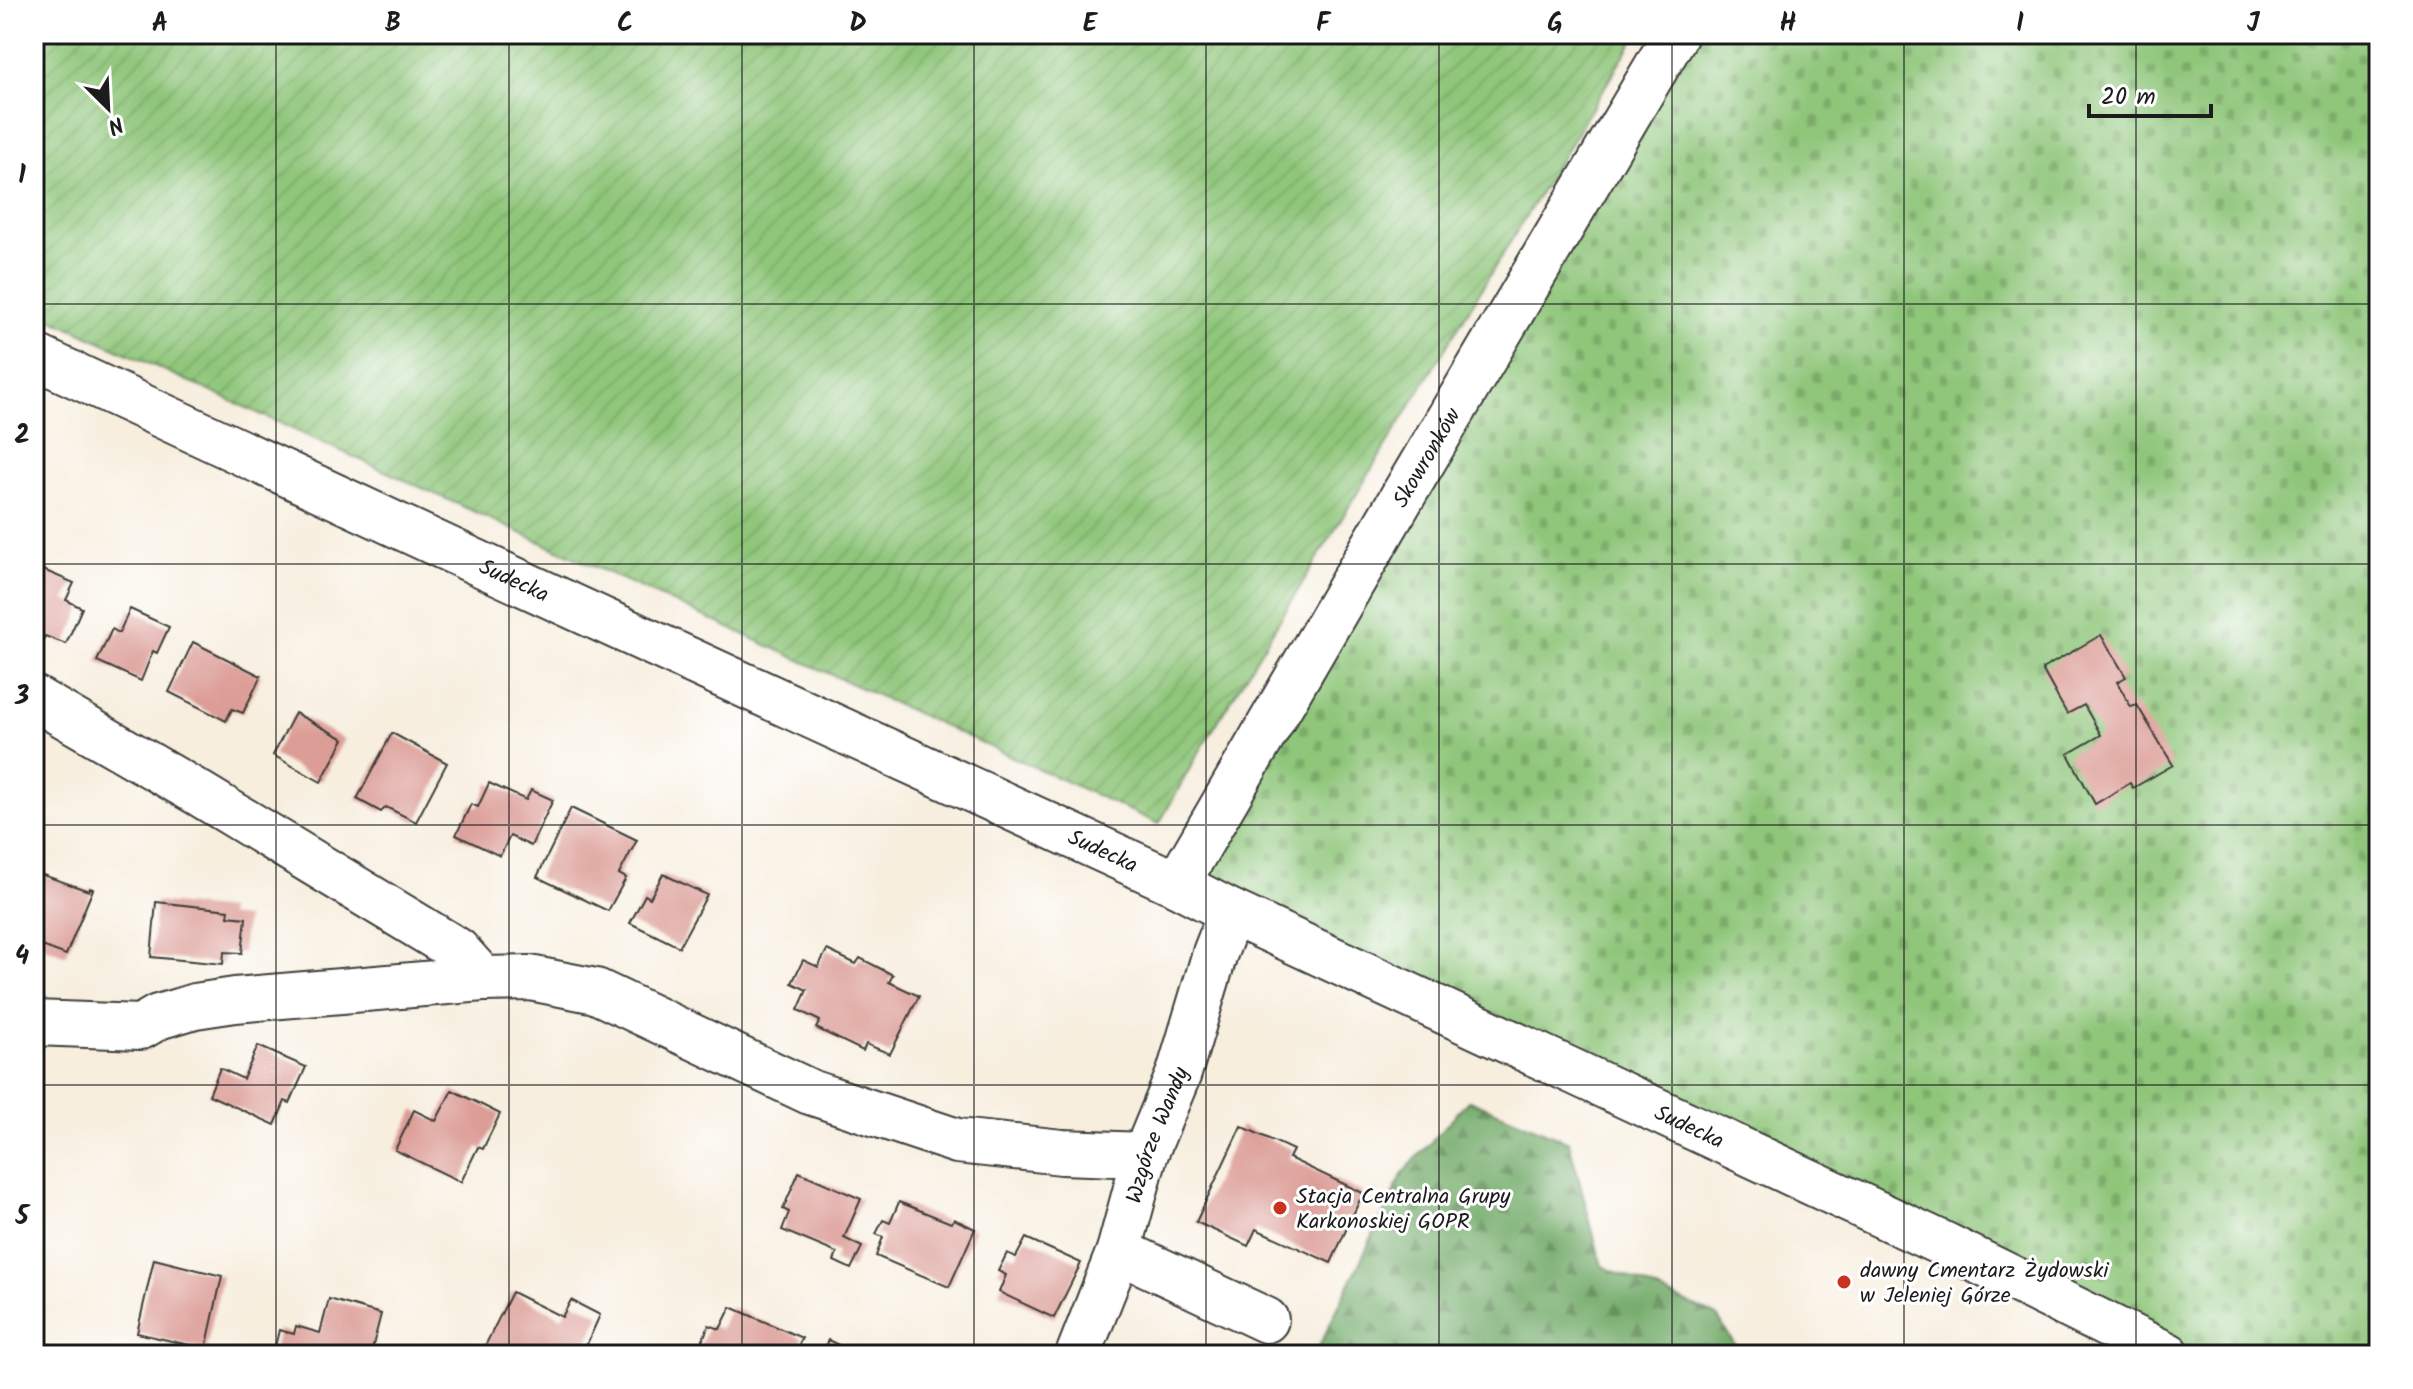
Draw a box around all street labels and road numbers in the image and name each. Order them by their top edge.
street label: Skowronków [1385,402,1471,515]
street label: Sudecka [473,551,554,613]
street label: Sudecka [1062,821,1143,884]
street label: Wzgórze Wandy [1118,1062,1200,1208]
street label: Sudecka [1648,1097,1729,1159]

